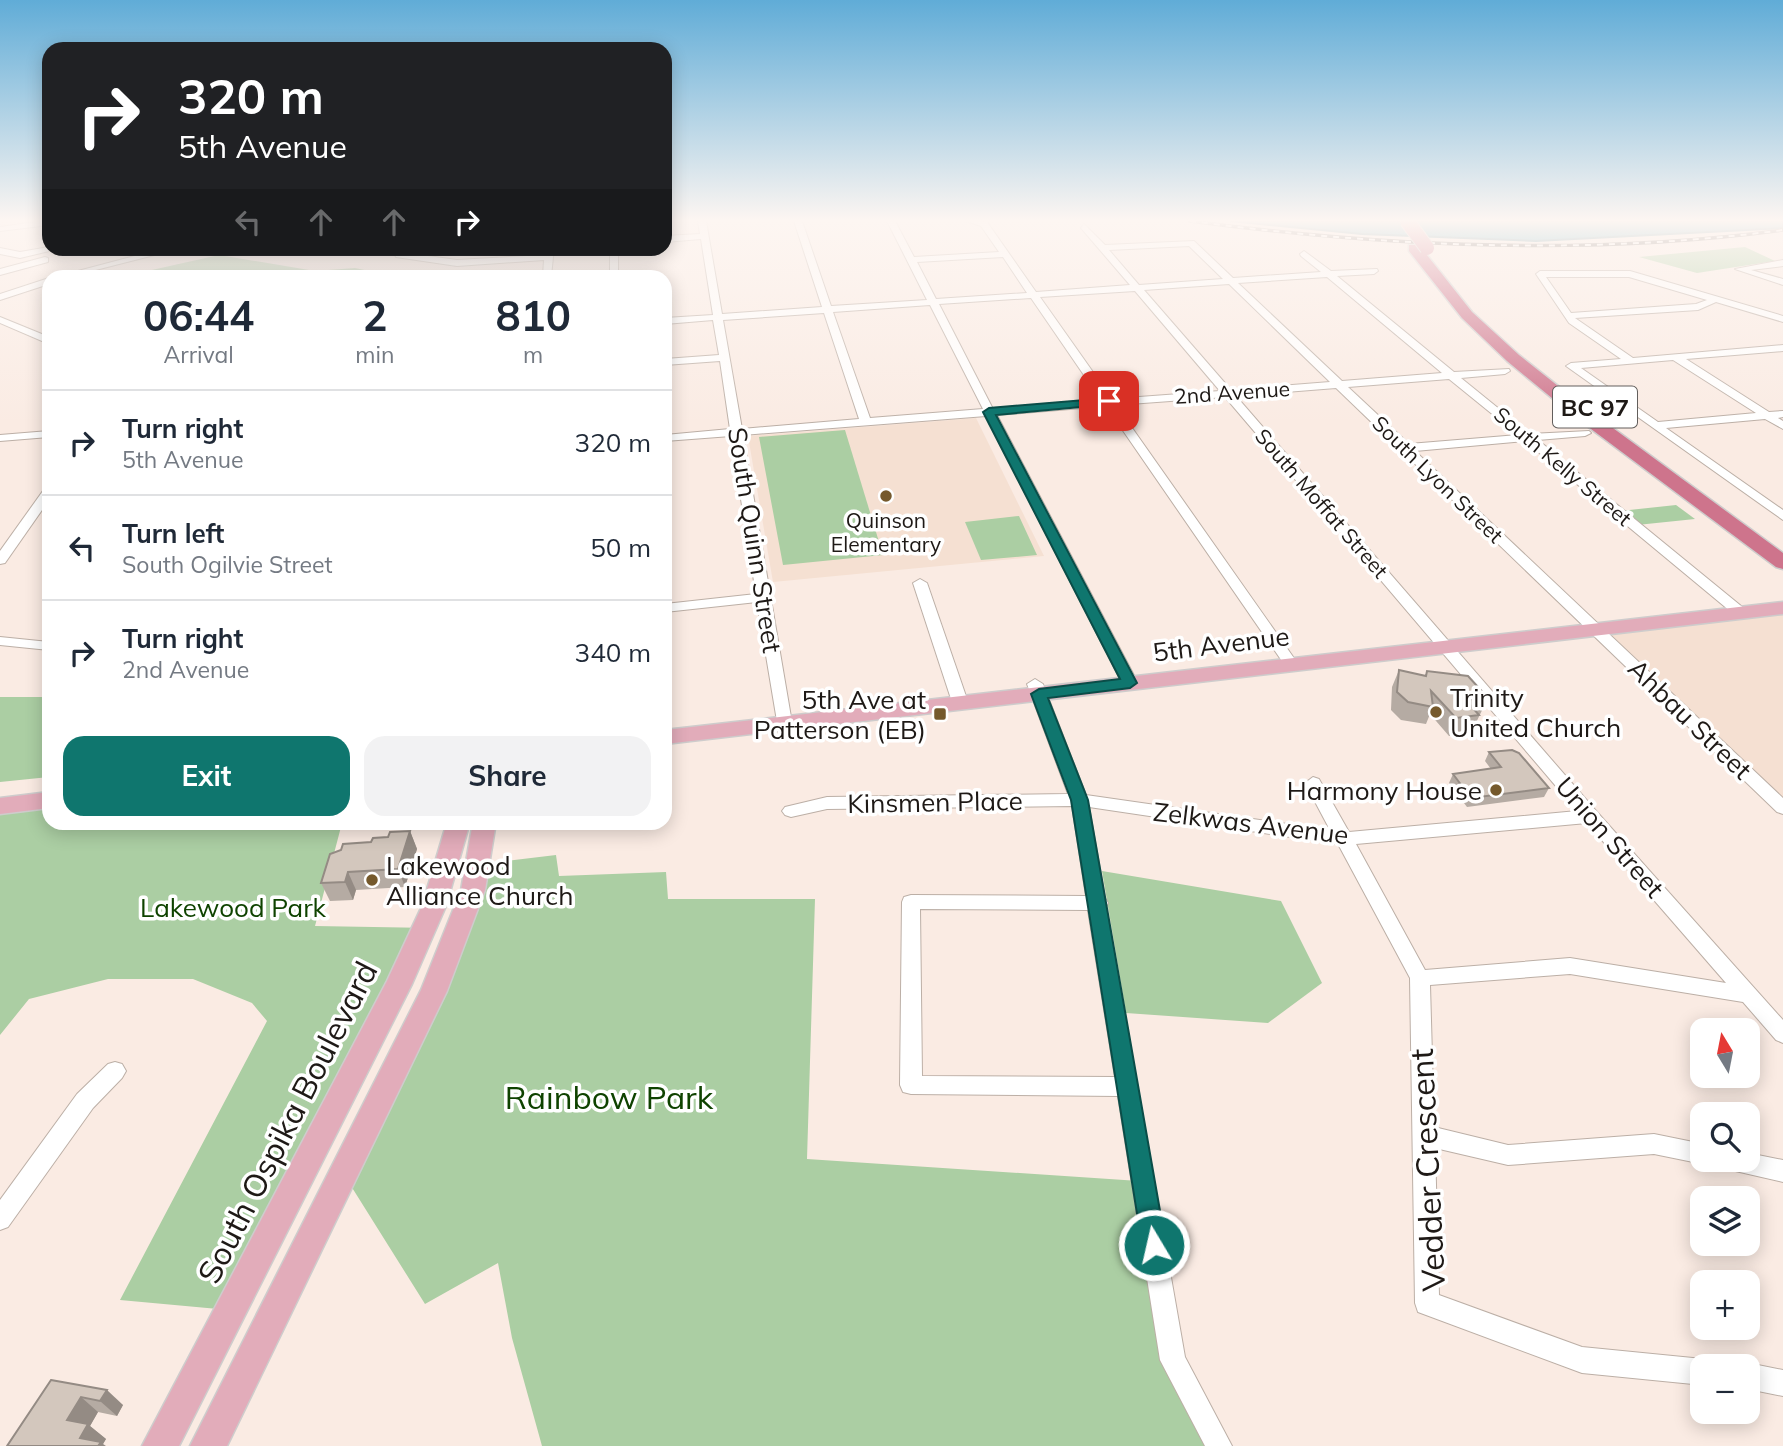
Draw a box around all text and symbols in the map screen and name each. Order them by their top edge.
text: 320 m [178,65,324,126]
icon: right [63,70,154,161]
text: 5th Avenue [178,126,347,166]
icon: left [229,203,267,241]
icon: ahead [302,203,340,241]
icon: ahead [375,203,413,241]
icon: right [448,203,486,241]
text: 06:44 [143,289,254,342]
text: 2 [362,289,387,342]
text: 810 [495,289,571,342]
text: Arrival [163,340,234,369]
text: min [355,340,394,369]
text: m [523,340,543,369]
pin [1079,371,1139,431]
street label: 2nd Avenue [1173,375,1291,409]
icon: arrive [1090,382,1128,420]
road number: BC 97 [1553,386,1637,428]
street label: South Kelly Street [1489,401,1637,531]
street label: South Lyon Street [1367,410,1509,548]
text: Turn right [122,412,243,445]
street label: South Moffat Street [1250,423,1394,583]
icon: right [63,424,101,462]
street label: South Quinn Street [721,425,789,655]
text: 320 m [575,426,651,459]
text: 5th Avenue [122,445,243,474]
marker: Quinson Elementary [878,488,894,504]
place label: Quinson Elementary [831,507,941,557]
text: Turn left [122,517,224,550]
icon: left [63,529,101,567]
text: 50 m [590,531,651,564]
text: South Ogilvie Street [122,550,333,579]
street label: 5th Avenue [1151,619,1291,669]
text: Turn right [122,622,243,655]
icon: right [63,634,101,672]
text: 340 m [575,636,651,669]
street label: Ahbau Street [1621,652,1759,786]
text: 2nd Avenue [122,655,249,684]
place label: Trinity United Church [1450,681,1621,744]
place label: 5th Ave at Patterson (EB) [754,683,926,746]
marker: Trinity United Church [1428,704,1444,720]
marker: 5th Ave at Patterson (EB) [932,706,948,722]
button: Exit [63,736,350,816]
button: Share [364,736,651,816]
street label: Union Street [1549,770,1671,904]
place label: Harmony House [1287,774,1482,807]
marker: Harmony House [1488,782,1504,798]
street label: Kinsmen Place [847,784,1023,820]
street label: Zelkwas Avenue [1151,795,1351,851]
place label: Lakewood Alliance Church [386,849,573,912]
marker: Lakewood Alliance Church [364,872,380,888]
park label: Lakewood Park [140,891,327,924]
street label: South Ospika Boulevard [188,954,386,1290]
north arrow [1690,1018,1760,1088]
map controls [1690,1018,1760,1424]
street label: Vedder Crescent [1401,1048,1453,1292]
park label: Rainbow Park [505,1077,714,1117]
button: search [1690,1102,1760,1172]
button: layers [1690,1186,1760,1256]
position arrow [1117,1208,1191,1282]
button: + [1690,1270,1760,1340]
button: − [1690,1354,1760,1424]

